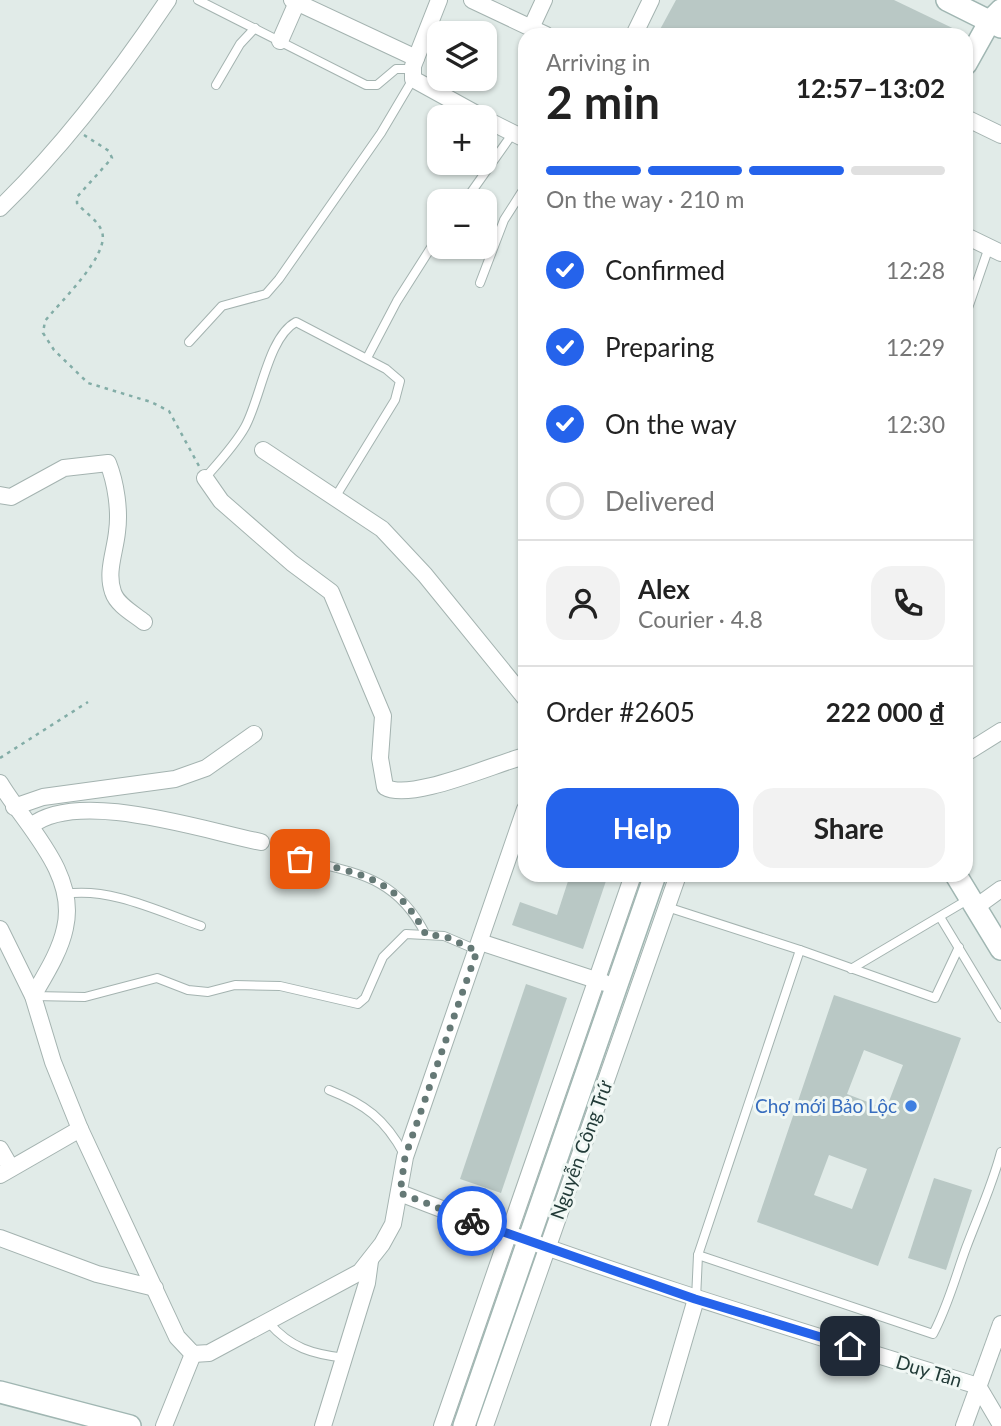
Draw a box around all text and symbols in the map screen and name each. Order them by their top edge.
map controls [427,21,497,259]
button: layers [427,21,497,91]
text: Arriving in [546,48,650,76]
text: 12:57–13:02 [796,72,945,104]
text: 2 min [546,74,660,129]
button: + [427,105,497,175]
text: On the way · 210 m [546,185,745,213]
button: − [427,189,497,259]
icon: check [546,251,584,289]
text: Confirmed [605,254,725,286]
text: 12:28 [886,256,945,284]
icon: check [546,328,584,366]
text: Preparing [605,331,714,363]
text: 12:29 [886,333,945,361]
icon: check [546,405,584,443]
text: On the way [605,408,737,440]
text: 12:30 [886,410,945,438]
text: Delivered [605,485,715,517]
button: person [546,566,620,640]
button: phone [871,566,945,640]
text: Alex [638,573,690,605]
text: Courier · 4.8 [638,605,763,633]
text: Order #2605 [546,696,695,728]
text: 222 000 ₫ [826,696,945,728]
button: Help [546,788,739,868]
button: Share [753,788,945,868]
pin [270,829,330,889]
icon: bag [281,840,319,878]
street label: Nguyễn Công Trứ [545,1076,617,1222]
place label: Chợ mới Bảo Lộc [755,1094,897,1117]
marker: Chợ mới Bảo Lộc [903,1098,919,1114]
courier [437,1186,507,1256]
icon: bike [453,1202,491,1240]
pin [820,1316,880,1376]
icon: home [831,1327,869,1365]
street label: Duy Tân [893,1350,965,1391]

